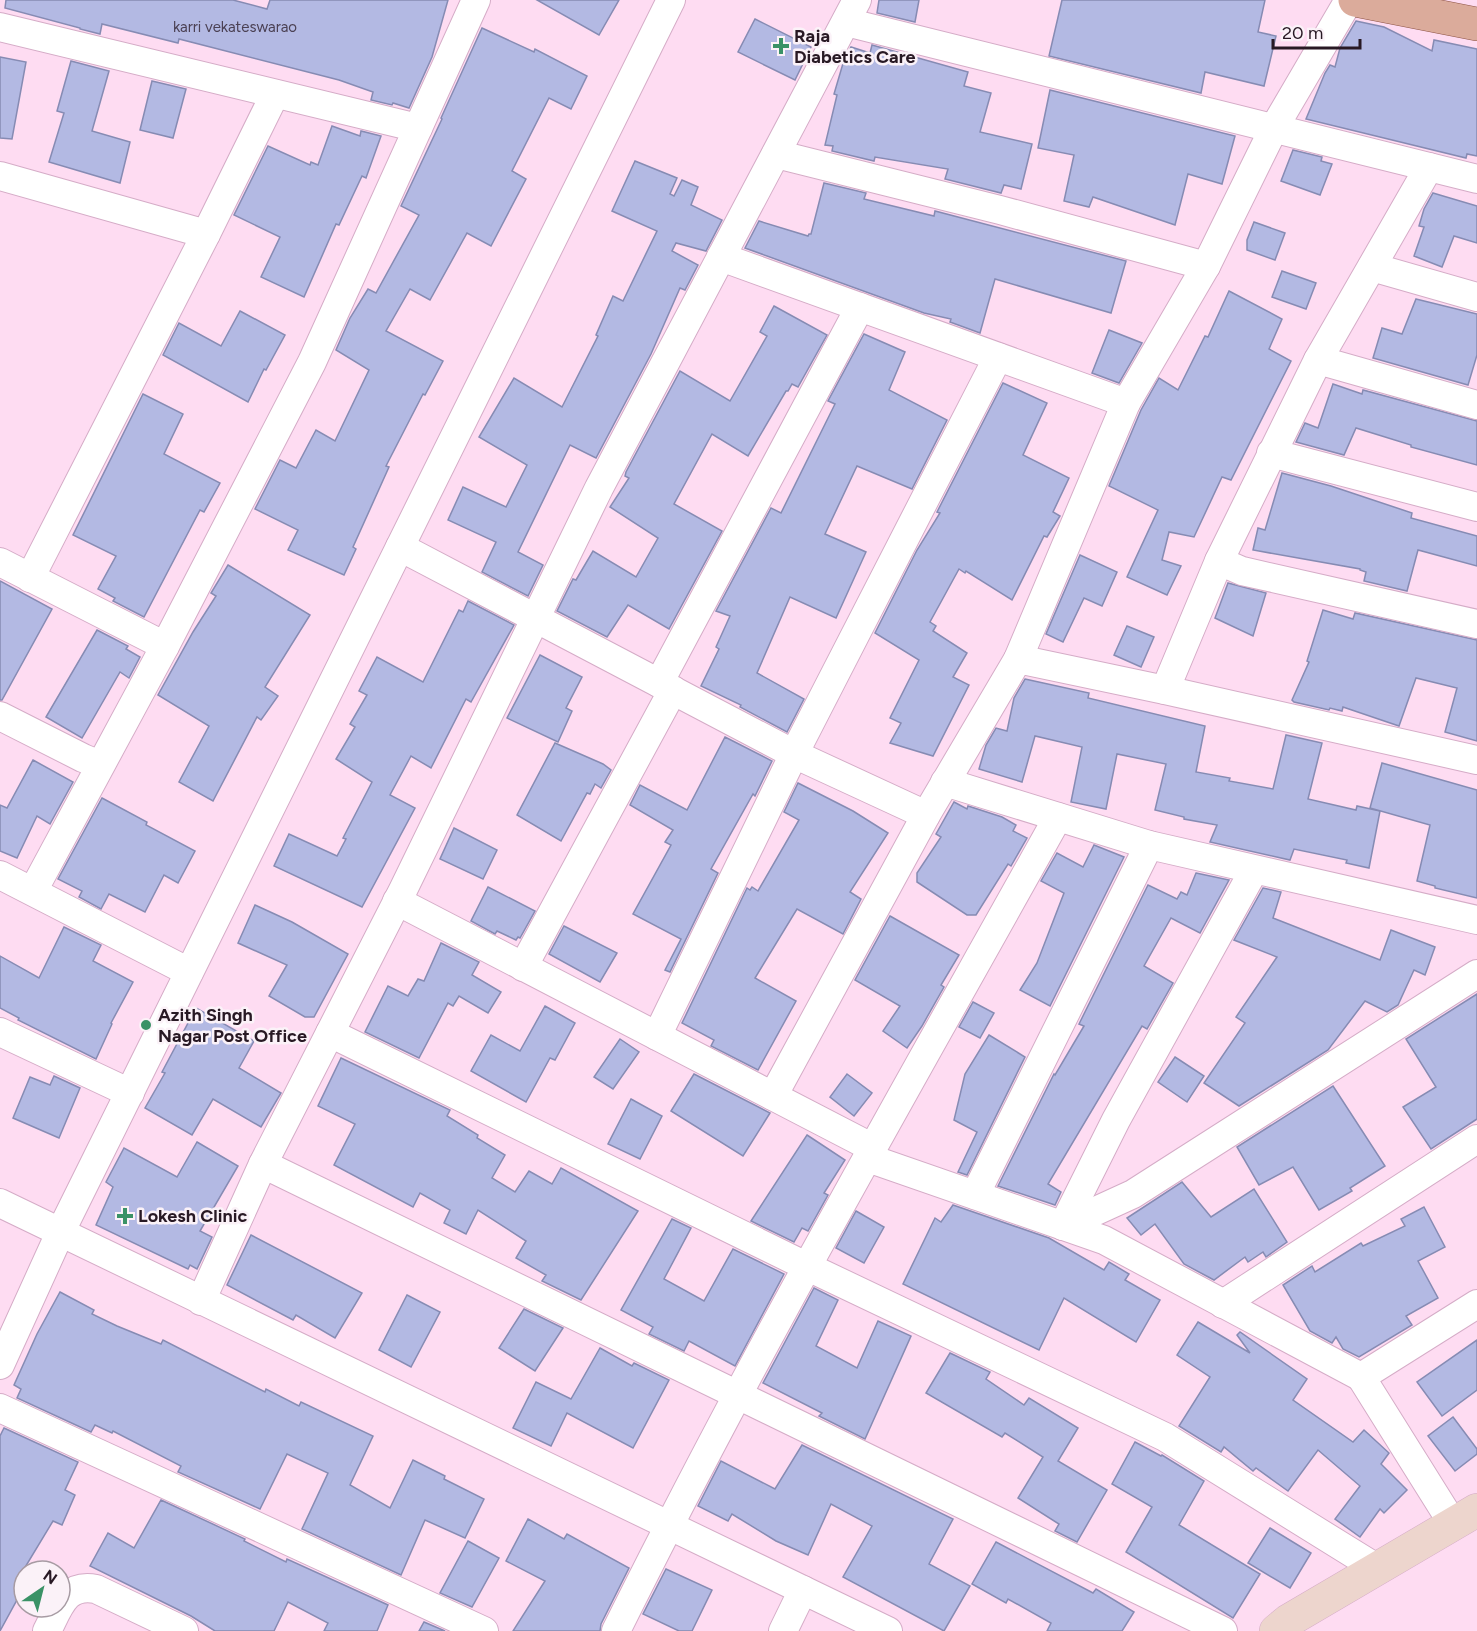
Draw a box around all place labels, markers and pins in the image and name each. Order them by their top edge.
place label: Raja Diabetics Care [794,25,916,68]
marker: Raja Diabetics Care [772,37,790,55]
place label: Azith Singh Nagar Post Office [158,1004,307,1047]
marker: Azith Singh Nagar Post Office [139,1018,153,1032]
place label: Lokesh Clinic [138,1205,247,1227]
marker: Lokesh Clinic [116,1207,134,1225]

